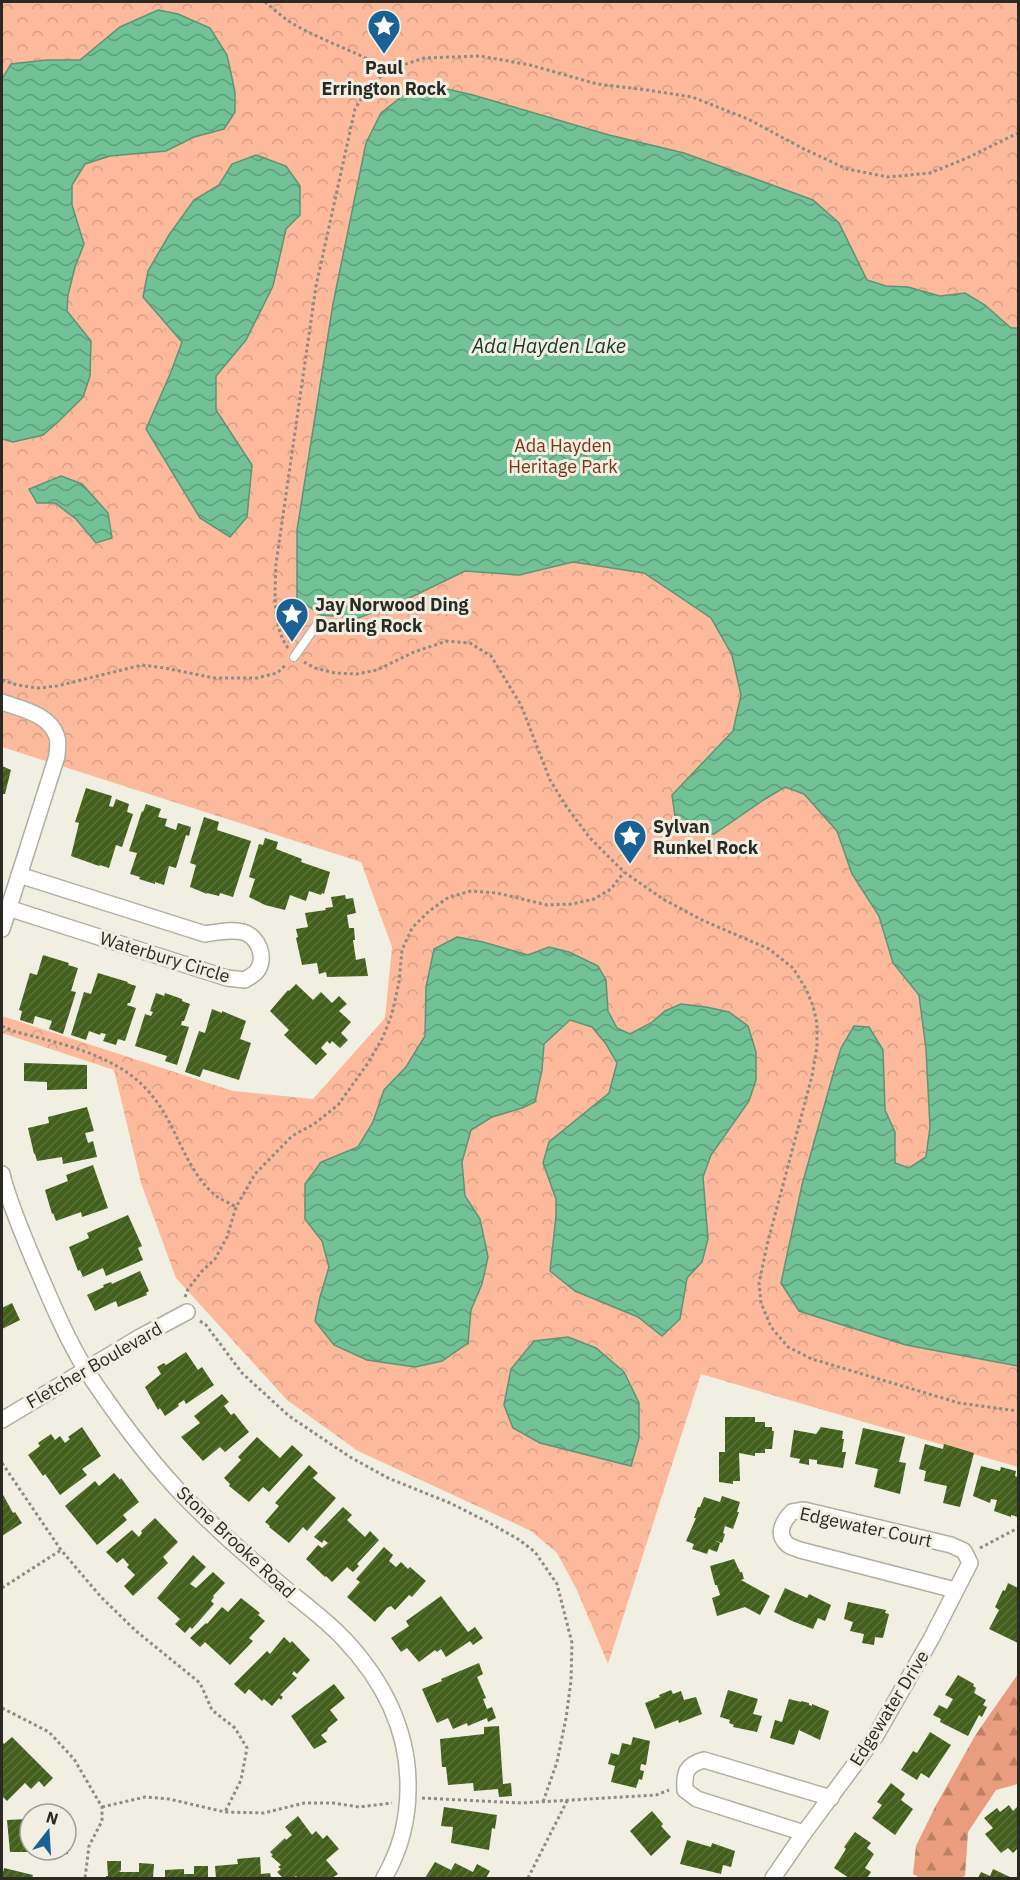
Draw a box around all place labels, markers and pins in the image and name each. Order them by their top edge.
place icon: Paul Errington Rock [366,8,402,55]
place label: Paul Errington Rock [322,56,447,100]
place label: Jay Norwood Ding Darling Rock [315,593,468,637]
place icon: Jay Norwood Ding Darling Rock [274,596,310,643]
place label: Sylvan Runkel Rock [653,815,759,859]
place icon: Sylvan Runkel Rock [612,818,648,865]

